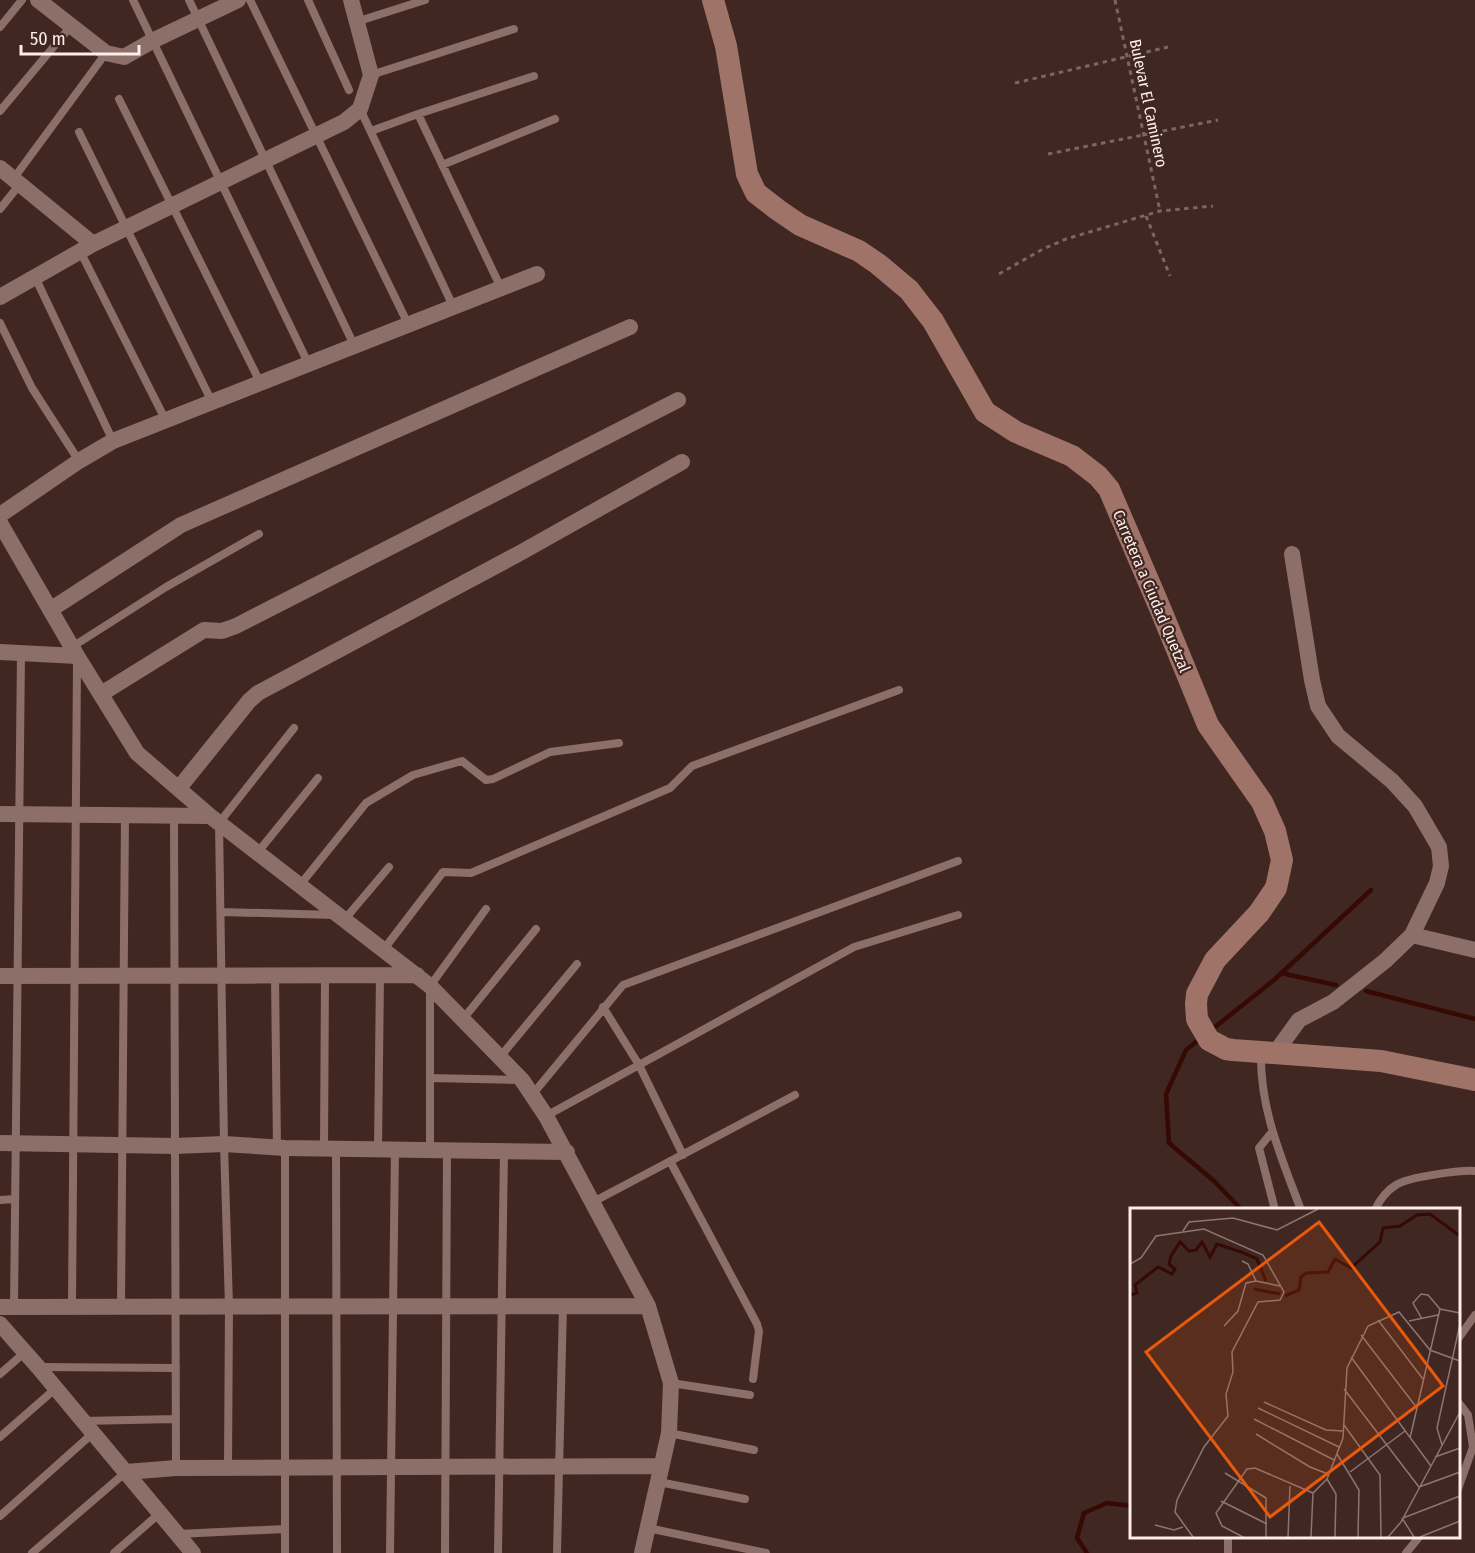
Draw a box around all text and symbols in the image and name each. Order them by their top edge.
scale bar [21,18,140,56]
text: 50 m [30,28,66,50]
street label: Bulevar El Caminero [1126,37,1171,169]
street label: Carretera a Ciudad Quetzal [1109,507,1194,675]
inset map [1130,1208,1460,1538]

